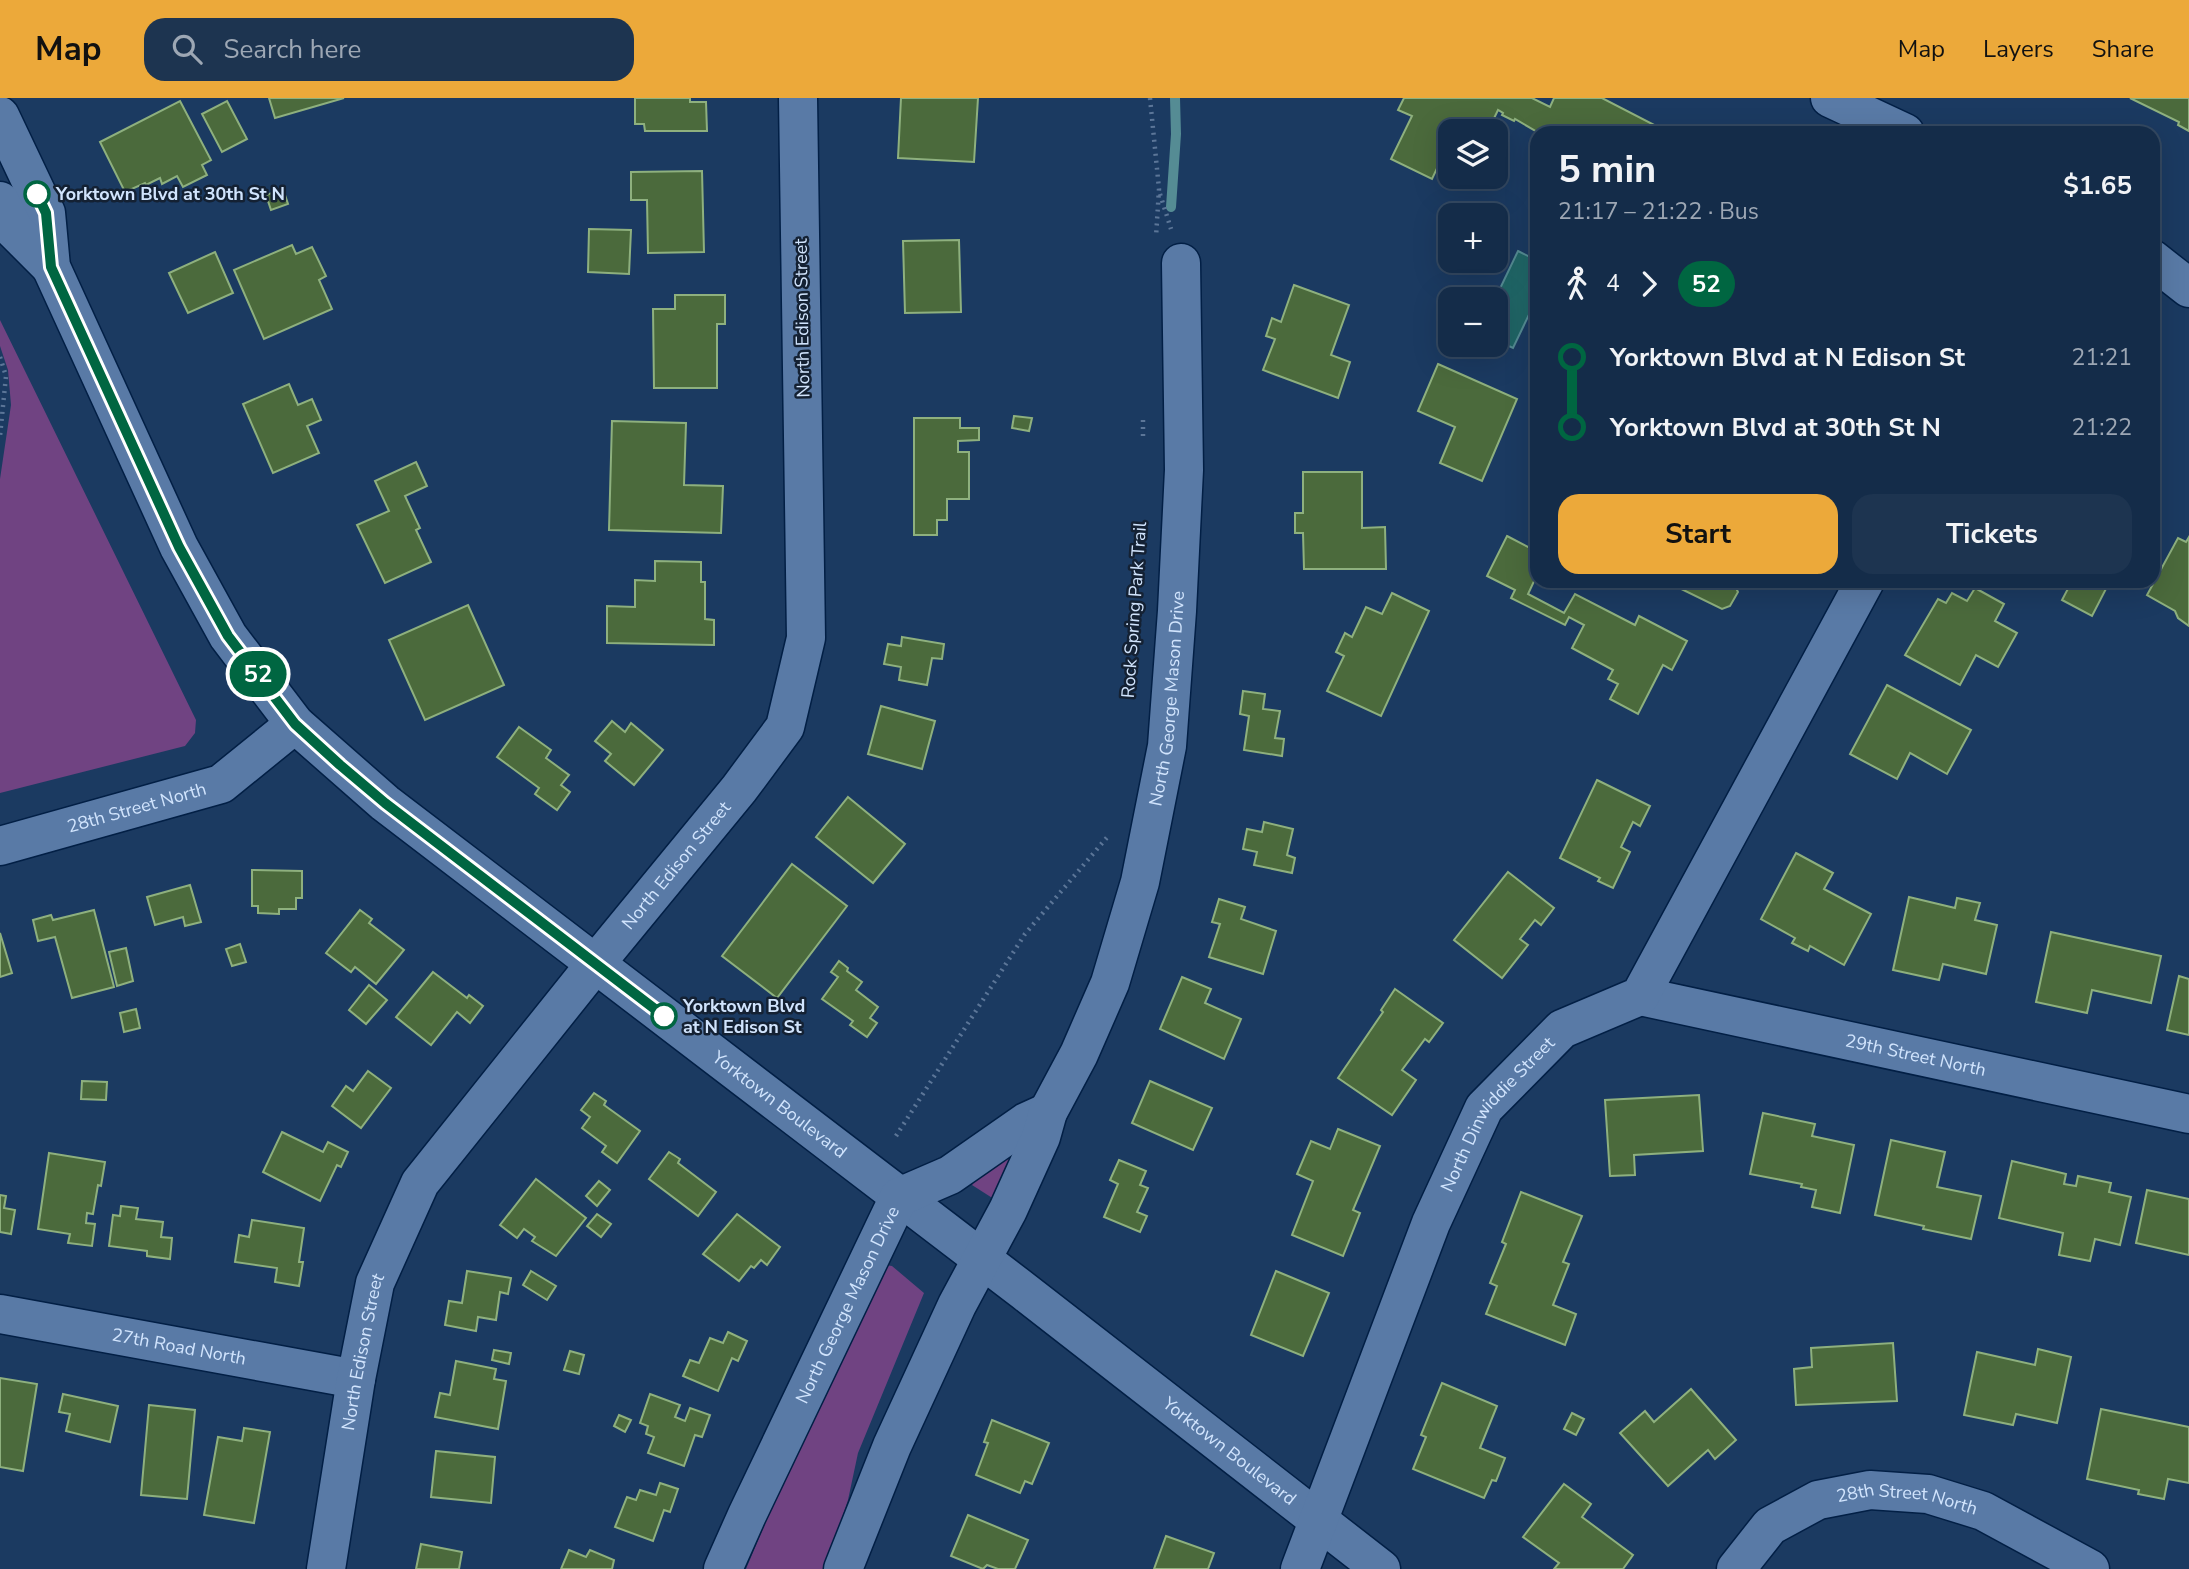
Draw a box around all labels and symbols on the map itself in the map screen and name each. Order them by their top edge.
marker: Yorktown Blvd at 30th St N [24,181,50,207]
place label: Yorktown Blvd at 30th St N [55,182,285,206]
street label: North Edison Street [789,238,815,398]
street label: Rock Spring Park Trail [1116,520,1152,699]
street label: North George Mason Drive [1143,590,1190,808]
line badge: 52 [226,651,290,697]
street label: 28th Street North [64,777,209,839]
street label: North Edison Street [616,796,737,935]
place label: Yorktown Blvd at N Edison St [682,994,805,1039]
marker: Yorktown Blvd at N Edison St [651,1003,677,1029]
street label: 29th Street North [1843,1028,1988,1082]
street label: North Dinwiddie Street [1435,1031,1560,1196]
street label: Yorktown Boulevard [707,1045,852,1164]
street label: North George Mason Drive [790,1202,905,1408]
street label: North Edison Street [336,1269,390,1432]
street label: 27th Road North [110,1323,248,1371]
street label: Yorktown Boulevard [1157,1391,1301,1511]
street label: 28th Street North [1834,1477,1980,1521]

